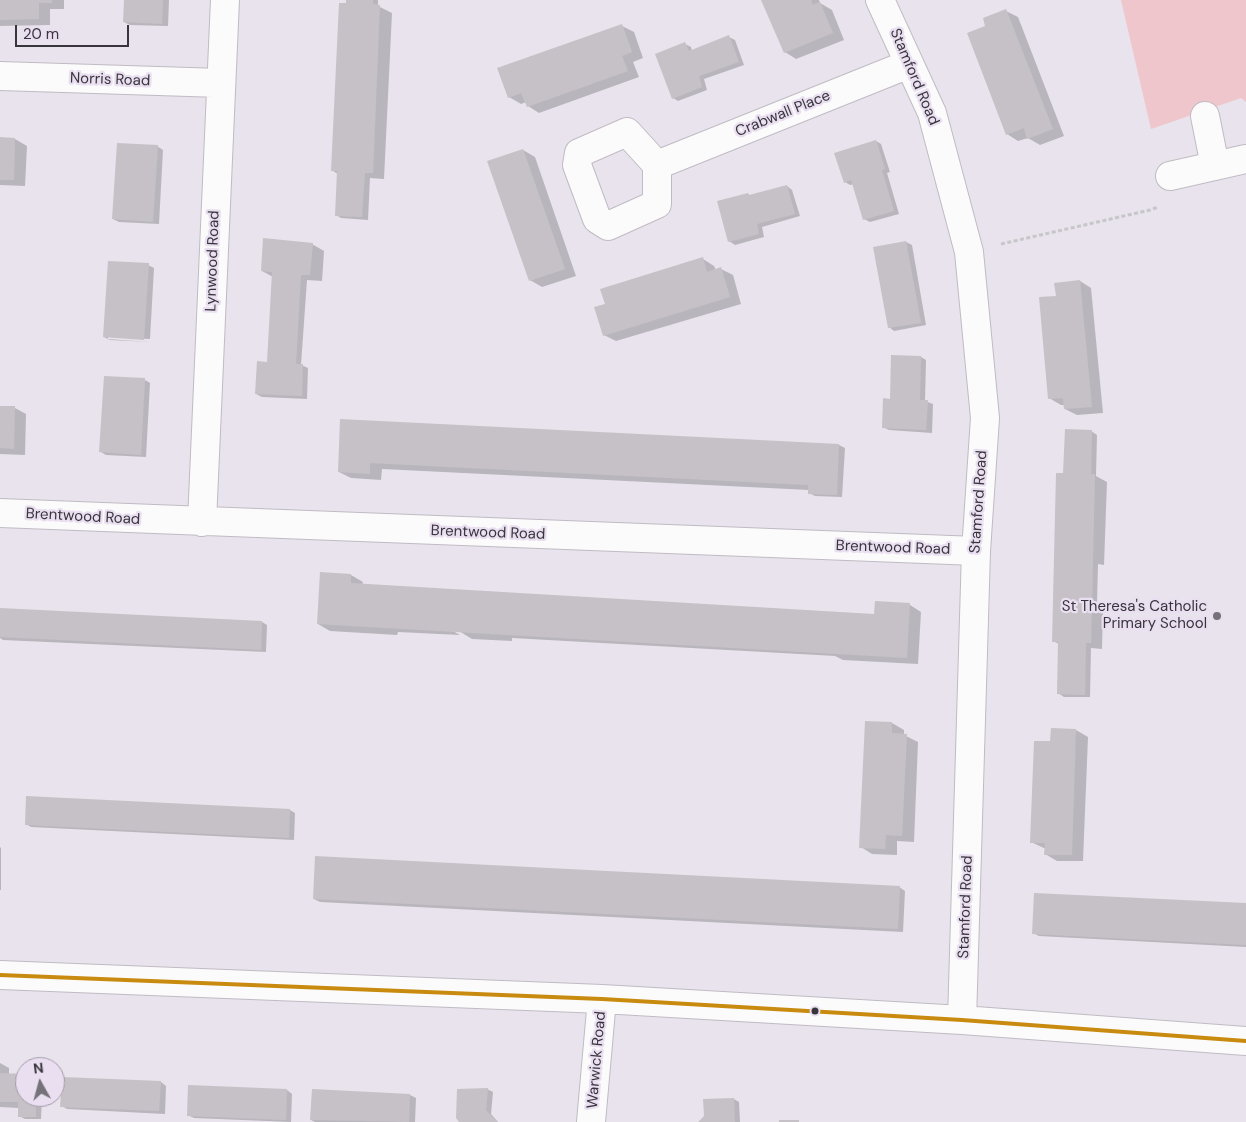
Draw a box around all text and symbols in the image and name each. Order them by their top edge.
scale bar [18,15,131,47]
text: 20 m [23,24,59,44]
street label: Stamford Road [886,26,942,128]
street label: Norris Road [70,70,150,90]
street label: Crabwall Place [733,87,833,141]
street label: Lynwood Road [202,210,224,312]
street label: Stamford Road [966,450,992,554]
street label: Brentwood Road [25,505,141,529]
street label: Brentwood Road [430,522,546,544]
street label: Brentwood Road [835,537,951,559]
place label: St Theresa's Catholic Primary School [1062,598,1207,633]
marker: St Theresa's Catholic Primary School [1211,610,1223,622]
street label: Stamford Road [955,855,977,959]
unlabelled marker [810,1006,820,1016]
street label: Warwick Road [584,1011,610,1109]
north arrow [15,1057,65,1107]
text: N [32,1059,44,1078]

